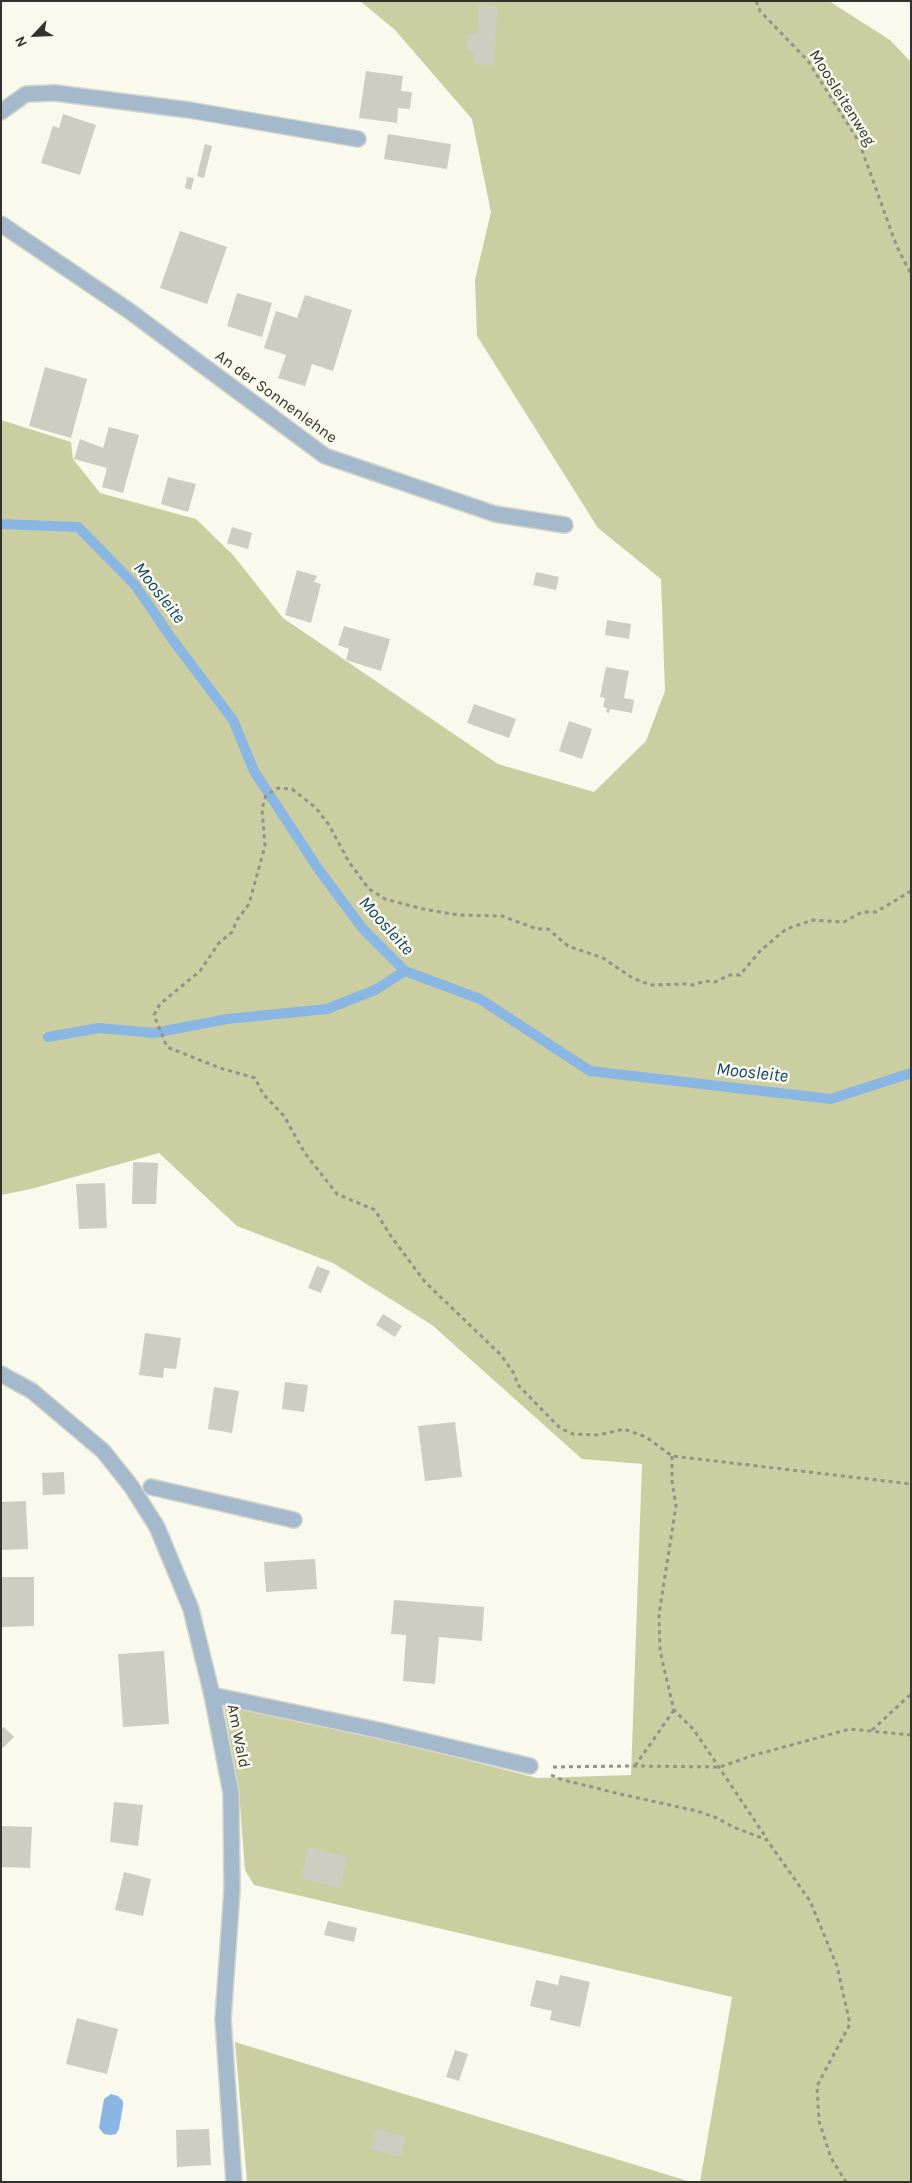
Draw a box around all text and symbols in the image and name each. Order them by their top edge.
north arrow [10,10,60,60]
text: N [11,33,31,50]
street label: Moosleitenweg [805,46,879,150]
street label: An der Sonnenlehne [211,346,341,448]
water label: Moosleite [128,558,190,628]
water label: Moosleite [354,892,418,960]
water label: Moosleite [715,1058,789,1088]
street label: Am Wald [222,1703,254,1769]

